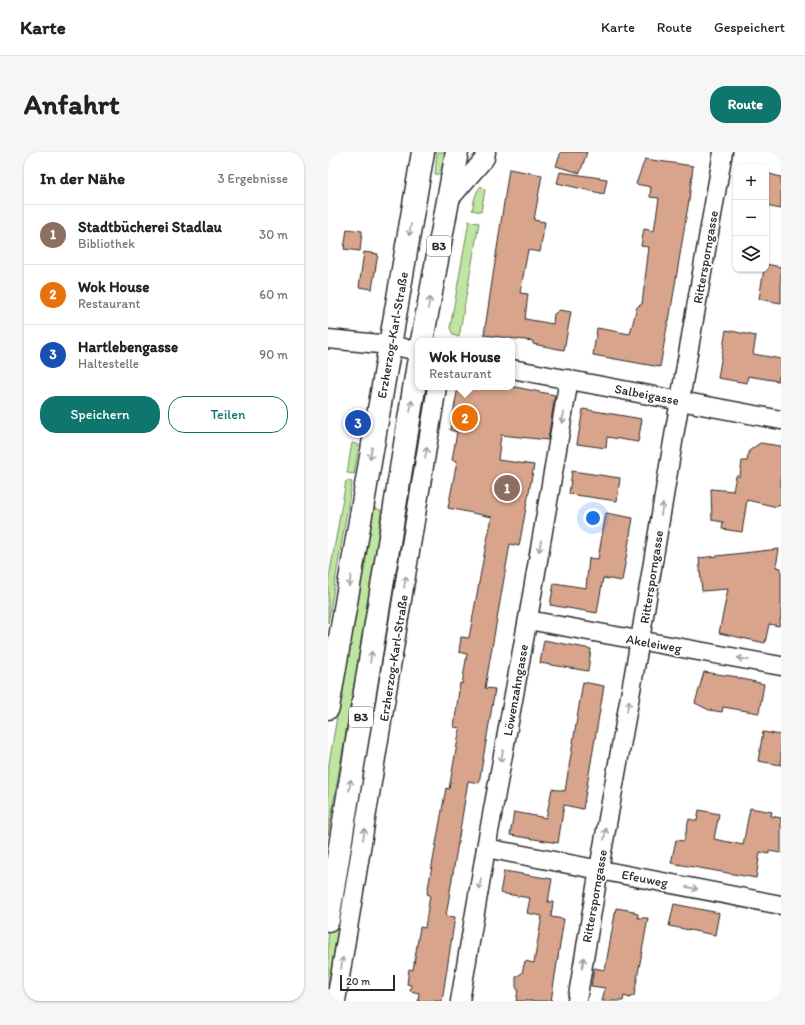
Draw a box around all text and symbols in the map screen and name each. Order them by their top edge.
text: Karte [20,16,66,39]
text: Karte [601,19,635,36]
text: Route [657,19,692,36]
text: Gespeichert [714,19,785,36]
button: Route [710,86,781,123]
text: Anfahrt [24,87,119,121]
map controls [733,164,769,272]
button: + [733,164,769,200]
text: In der Nähe [40,168,125,188]
text: 3 Ergebnisse [218,171,288,186]
button: − [733,200,769,236]
street label: Rittersporngasse [690,209,721,305]
text: Stadtbücherei Stadlau [78,218,222,236]
one-way arrow [406,223,414,236]
text: 1 [50,227,56,242]
text: 30 m [259,227,288,242]
text: Bibliothek [78,236,135,251]
road number: B3 [427,236,451,256]
button: layers [733,236,769,272]
street label: Erzherzog-Karl-Straße [374,271,411,400]
text: Wok House [78,278,149,296]
text: 2 [50,287,56,302]
text: 60 m [259,287,288,302]
text: Restaurant [78,296,140,311]
one-way arrow [425,297,433,310]
text: Hartlebengasse [78,338,178,356]
popup [415,338,515,390]
text: 3 [49,347,57,362]
text: 90 m [259,347,288,362]
text: Wok House [429,348,501,366]
text: Haltestelle [78,356,139,371]
text: Restaurant [429,366,492,381]
street label: Salbeigasse [613,381,680,408]
button: Speichern [40,396,160,433]
button: Teilen [168,396,288,433]
one-way arrow [407,399,415,412]
pin: 2 [452,403,478,433]
pin: 3 [345,408,371,438]
one-way arrow [558,411,566,424]
one-way arrow [367,446,375,459]
one-way arrow [423,447,431,460]
pin: 1 [494,473,520,503]
one-way arrow [658,503,666,516]
your location [583,508,603,528]
street label: Rittersporngasse [637,529,666,625]
one-way arrow [536,539,544,552]
one-way arrow [345,574,353,587]
one-way arrow [401,576,409,589]
street label: Erzherzog-Karl-Straße [376,594,411,723]
street label: Akeleiweg [625,631,683,656]
street label: Löwenzahngasse [500,643,531,737]
one-way arrow [367,651,375,664]
one-way arrow [737,655,750,663]
one-way arrow [624,700,632,713]
road number: B3 [349,707,373,727]
one-way arrow [498,749,506,762]
one-way arrow [346,779,354,792]
one-way arrow [360,828,368,841]
one-way arrow [601,828,609,841]
street label: Rittersporngasse [579,848,610,944]
street label: Efeuweg [620,867,670,890]
one-way arrow [476,877,484,890]
one-way arrow [685,884,698,892]
one-way arrow [338,956,346,969]
one-way arrow [579,956,587,969]
scale bar [340,973,395,992]
text: 20 m [346,975,370,988]

